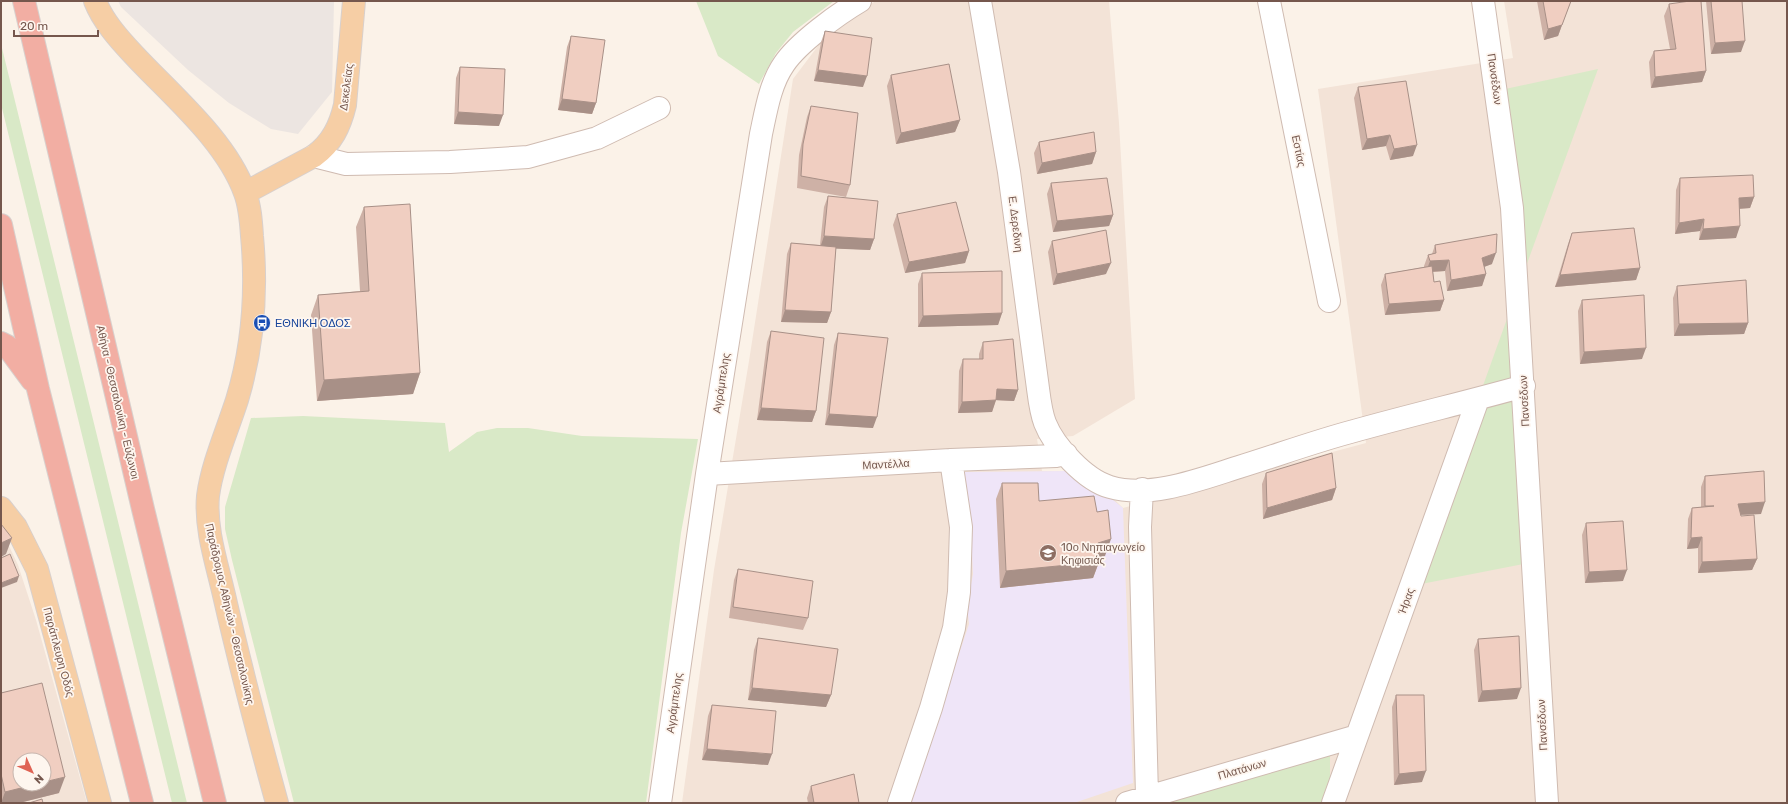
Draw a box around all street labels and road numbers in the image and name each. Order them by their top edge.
street label: Πανσέδων [1484,53,1505,106]
street label: Δεκελείας [337,63,356,111]
street label: Εστίας [1289,134,1308,168]
street label: Ε. Δερεδινη [1006,195,1025,253]
street label: Αθήνα - Θεσσαλονίκη - Εύζωνοι [93,324,142,481]
street label: Αγράμπελης [710,352,733,414]
street label: Πανσέδων [1517,374,1532,427]
street label: Μαντέλλα [862,457,911,472]
street label: Παράδρομος Αθηνών - Θεσσαλονίκης [202,522,257,706]
street label: Ήρας [1395,586,1417,617]
street label: Παράπλευρη Οδός [40,606,77,698]
street label: Αγράμπελης [664,672,685,734]
street label: Πανσέδων [1535,698,1550,751]
street label: Πλατάνων [1216,756,1268,783]

